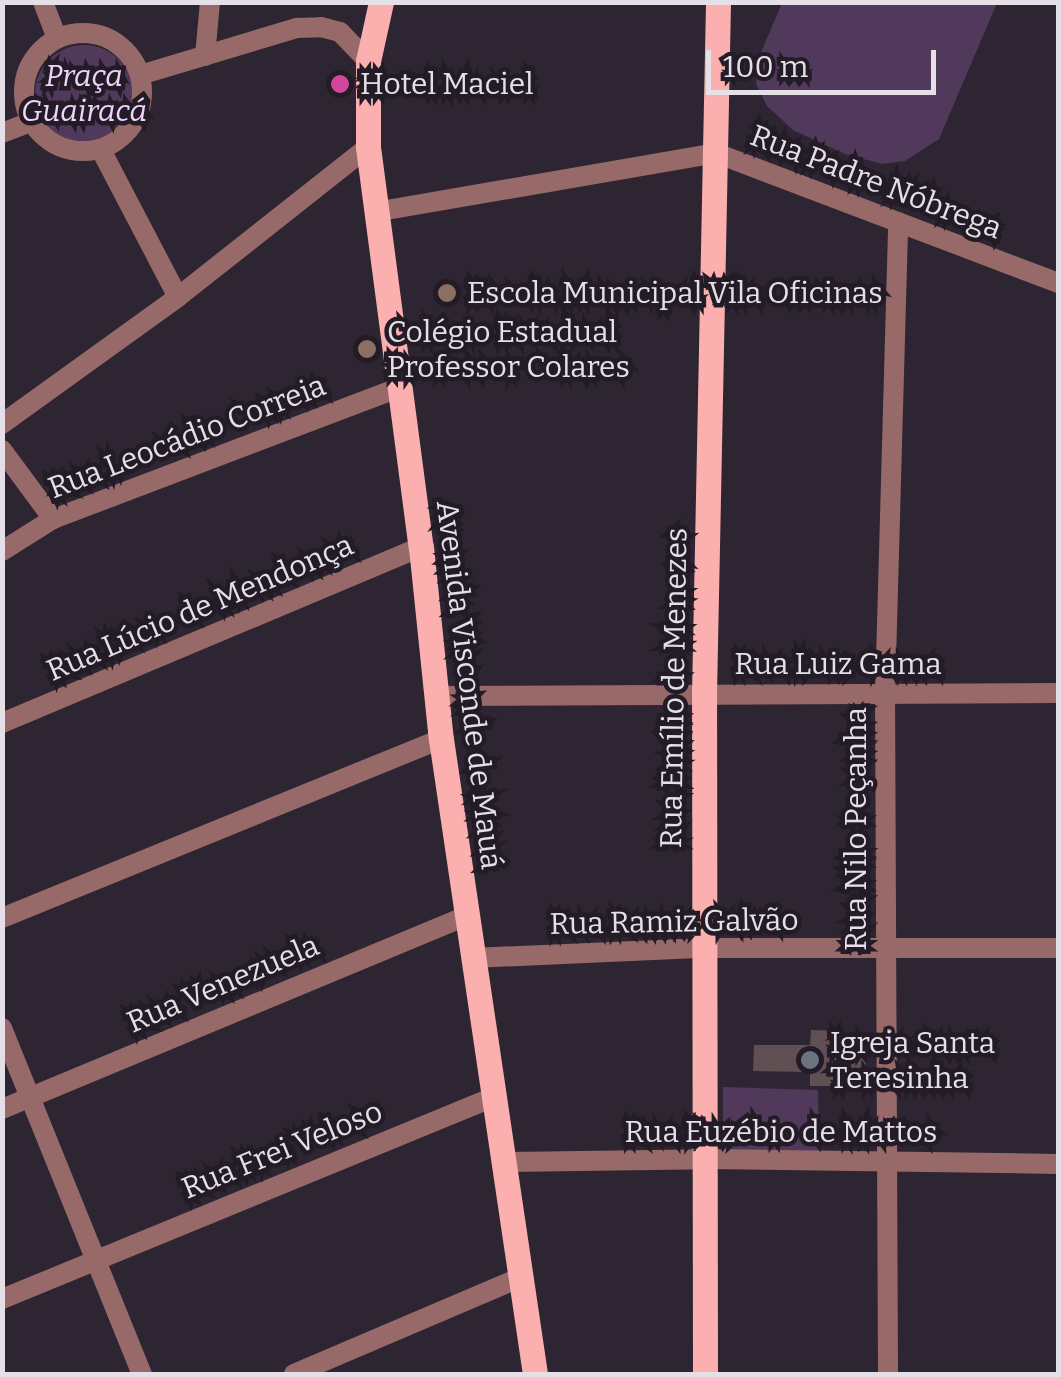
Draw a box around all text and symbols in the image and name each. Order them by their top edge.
scale bar [711,30,941,92]
text: 100 m [723,49,808,85]
park label: Praça Guairacá [21,58,147,128]
place label: Hotel Maciel [360,66,534,102]
marker: Hotel Maciel [329,73,351,95]
street label: Rua Padre Nóbrega [745,117,1007,247]
place label: Escola Municipal Vila Oficinas [467,275,883,311]
marker: Escola Municipal Vila Oficinas [436,282,458,304]
place label: Colégio Estadual Professor Colares [387,314,630,384]
marker: Colégio Estadual Professor Colares [356,338,378,360]
street label: Rua Leocádio Correia [43,368,331,506]
street label: Avenida Visconde de Mauá [429,499,509,871]
street label: Rua Lúcio de Mendonça [41,527,359,689]
street label: Rua Emílio de Menezes [653,527,695,849]
street label: Rua Luiz Gama [734,646,942,682]
street label: Rua Nilo Peçanha [838,707,874,951]
street label: Rua Ramiz Galvão [549,902,799,942]
street label: Rua Venezuela [122,927,324,1041]
place label: Igreja Santa Teresinha [830,1025,995,1096]
marker: Igreja Santa Teresinha [799,1049,821,1071]
street label: Rua Frei Veloso [177,1093,387,1207]
street label: Rua Euzébio de Mattos [625,1114,937,1150]

